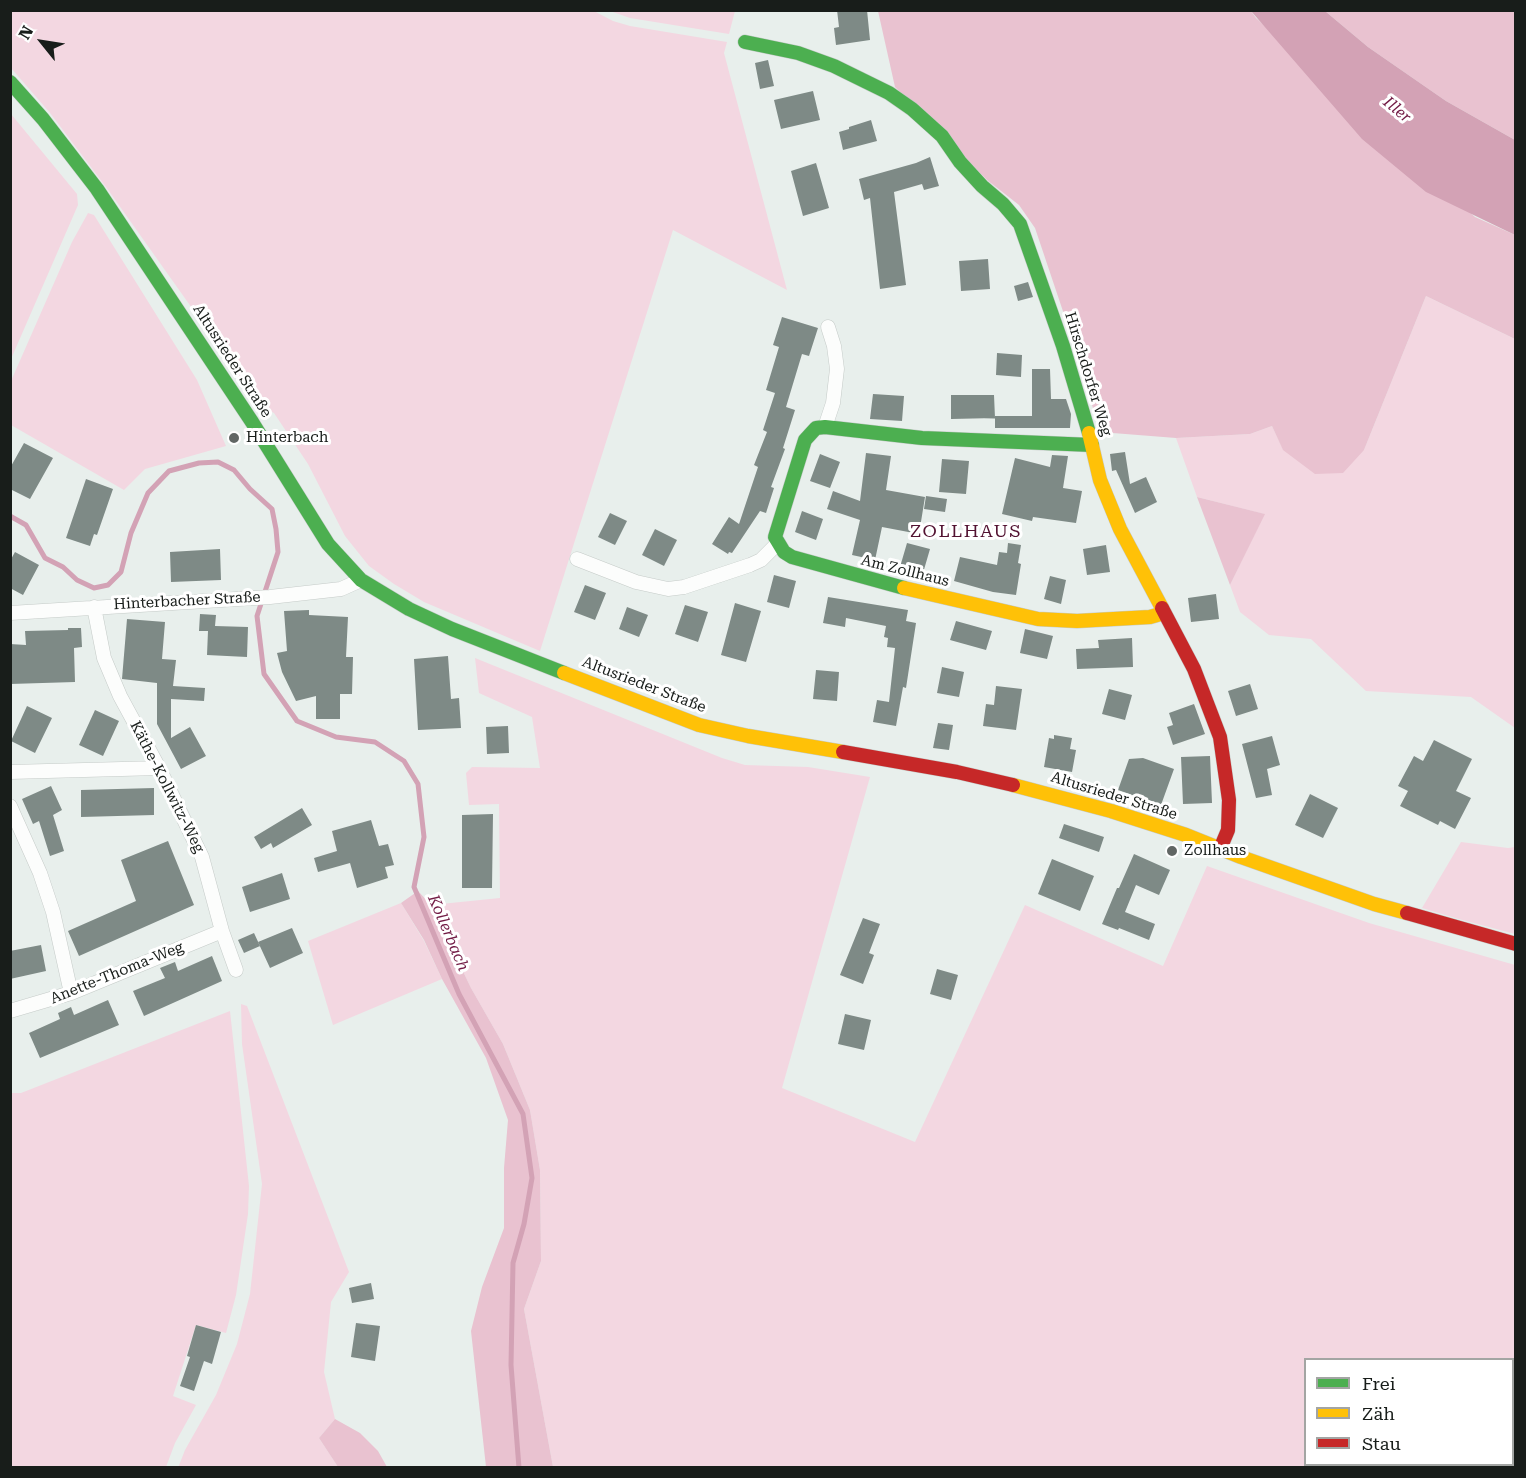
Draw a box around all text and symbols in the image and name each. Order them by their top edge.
north arrow [12,12,72,72]
text: N [15,23,37,43]
water label: Iller [1379,93,1415,127]
street label: Altusrieder Straße [189,301,275,421]
street label: Hirschdorfer Weg [1061,310,1115,438]
place label: Hinterbach [246,429,328,447]
marker: Hinterbach [227,431,241,445]
district label: ZOLLHAUS [910,521,1022,543]
street label: Am Zollhaus [859,551,951,591]
street label: Hinterbacher Straße [113,588,261,614]
street label: Altusrieder Straße [580,653,708,717]
street label: Käthe-Kollwitz-Weg [126,718,208,856]
street label: Altusrieder Straße [1049,768,1179,824]
place label: Zollhaus [1184,842,1246,860]
marker: Zollhaus [1165,844,1179,858]
water label: Kollerbach [423,892,473,974]
street label: Anette-Thoma-Weg [48,938,186,1008]
legend [1304,1358,1514,1466]
text: Frei [1362,1373,1395,1394]
text: Zäh [1362,1403,1395,1424]
text: Stau [1362,1433,1401,1454]

